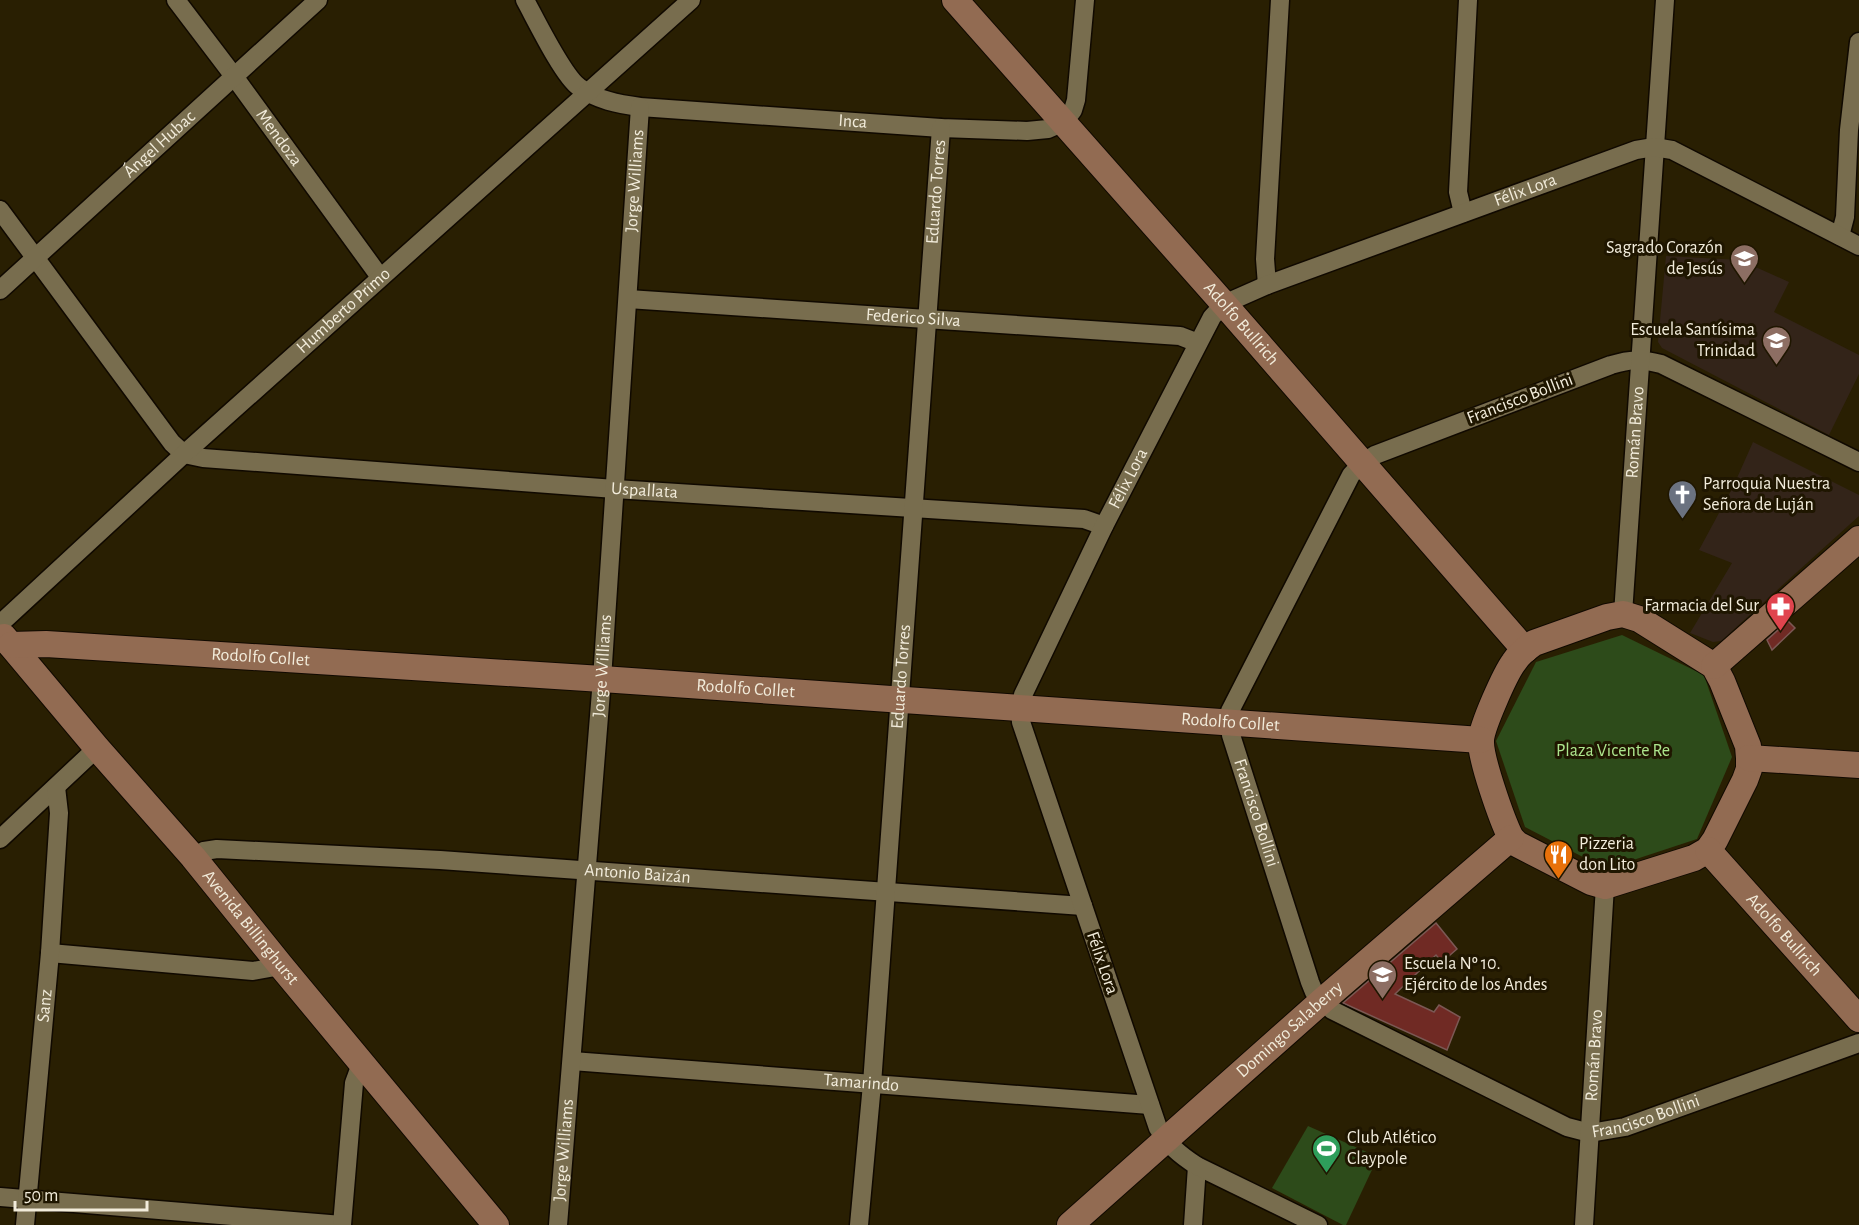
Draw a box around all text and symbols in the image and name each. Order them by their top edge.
street label: Mendoza [252,106,305,170]
street label: Ángel Hubac [118,107,199,181]
street label: Inca [838,112,868,132]
street label: Jorge Williams [623,129,647,233]
street label: Eduardo Torres [924,139,949,245]
street label: Félix Lora [1492,171,1559,210]
place label: Sagrado Corazón de Jesús [1606,239,1723,278]
school or university icon: Sagrado Corazón de Jesús [1728,242,1760,284]
street label: Humberto Primo [294,264,394,357]
street label: Adolfo Bullrich [1200,279,1282,369]
street label: Federico Silva [865,306,961,330]
place label: Escuela Santísima Trinidad [1630,321,1755,360]
school or university icon: Escuela Santísima Trinidad [1760,324,1792,366]
street label: Francisco Bollini [1464,371,1576,427]
street label: Román Bravo [1623,386,1648,479]
street label: Félix Lora [1105,446,1151,512]
place label: Parroquia Nuestra Señora de Luján [1703,475,1830,514]
church icon: Parroquia Nuestra Señora de Luján [1666,478,1698,520]
street label: Uspallata [611,480,678,502]
pharmacy icon: Farmacia del Sur [1764,590,1796,632]
place label: Farmacia del Sur [1644,597,1759,615]
street label: Jorge Williams [590,614,615,718]
street label: Eduardo Torres [889,624,914,730]
street label: Rodolfo Collet [211,645,311,670]
street label: Rodolfo Collet [696,677,796,701]
street label: Rodolfo Collet [1181,710,1280,735]
park label: Plaza Vicente Re [1556,742,1670,760]
street label: Francisco Bollini [1230,757,1282,869]
place label: Pizzeria don Lito [1579,835,1636,874]
restaurant icon: Pizzeria don Lito [1542,838,1574,880]
street label: Antonio Baizán [584,861,691,887]
street label: Avenida Billinghurst [199,867,302,989]
street label: Adolfo Bullrich [1743,890,1825,980]
street label: Félix Lora [1083,929,1121,997]
place label: Escuela Nº 10. Ejército de los Andes [1404,955,1547,994]
school or university icon: Escuela Nº 10. Ejército de los Andes [1367,958,1399,1000]
street label: Domingo Salaberry [1233,978,1347,1081]
street label: Sanz [35,989,56,1023]
street label: Román Bravo [1583,1009,1606,1102]
street label: Tamarindo [823,1071,900,1095]
street label: Francisco Bollini [1590,1092,1702,1142]
street label: Jorge Williams [551,1098,577,1202]
place label: Club Atlético Claypole [1347,1129,1437,1168]
sports icon: Club Atlético Claypole [1310,1132,1342,1174]
scale bar [15,1174,147,1212]
text: 50 m [24,1187,58,1205]

